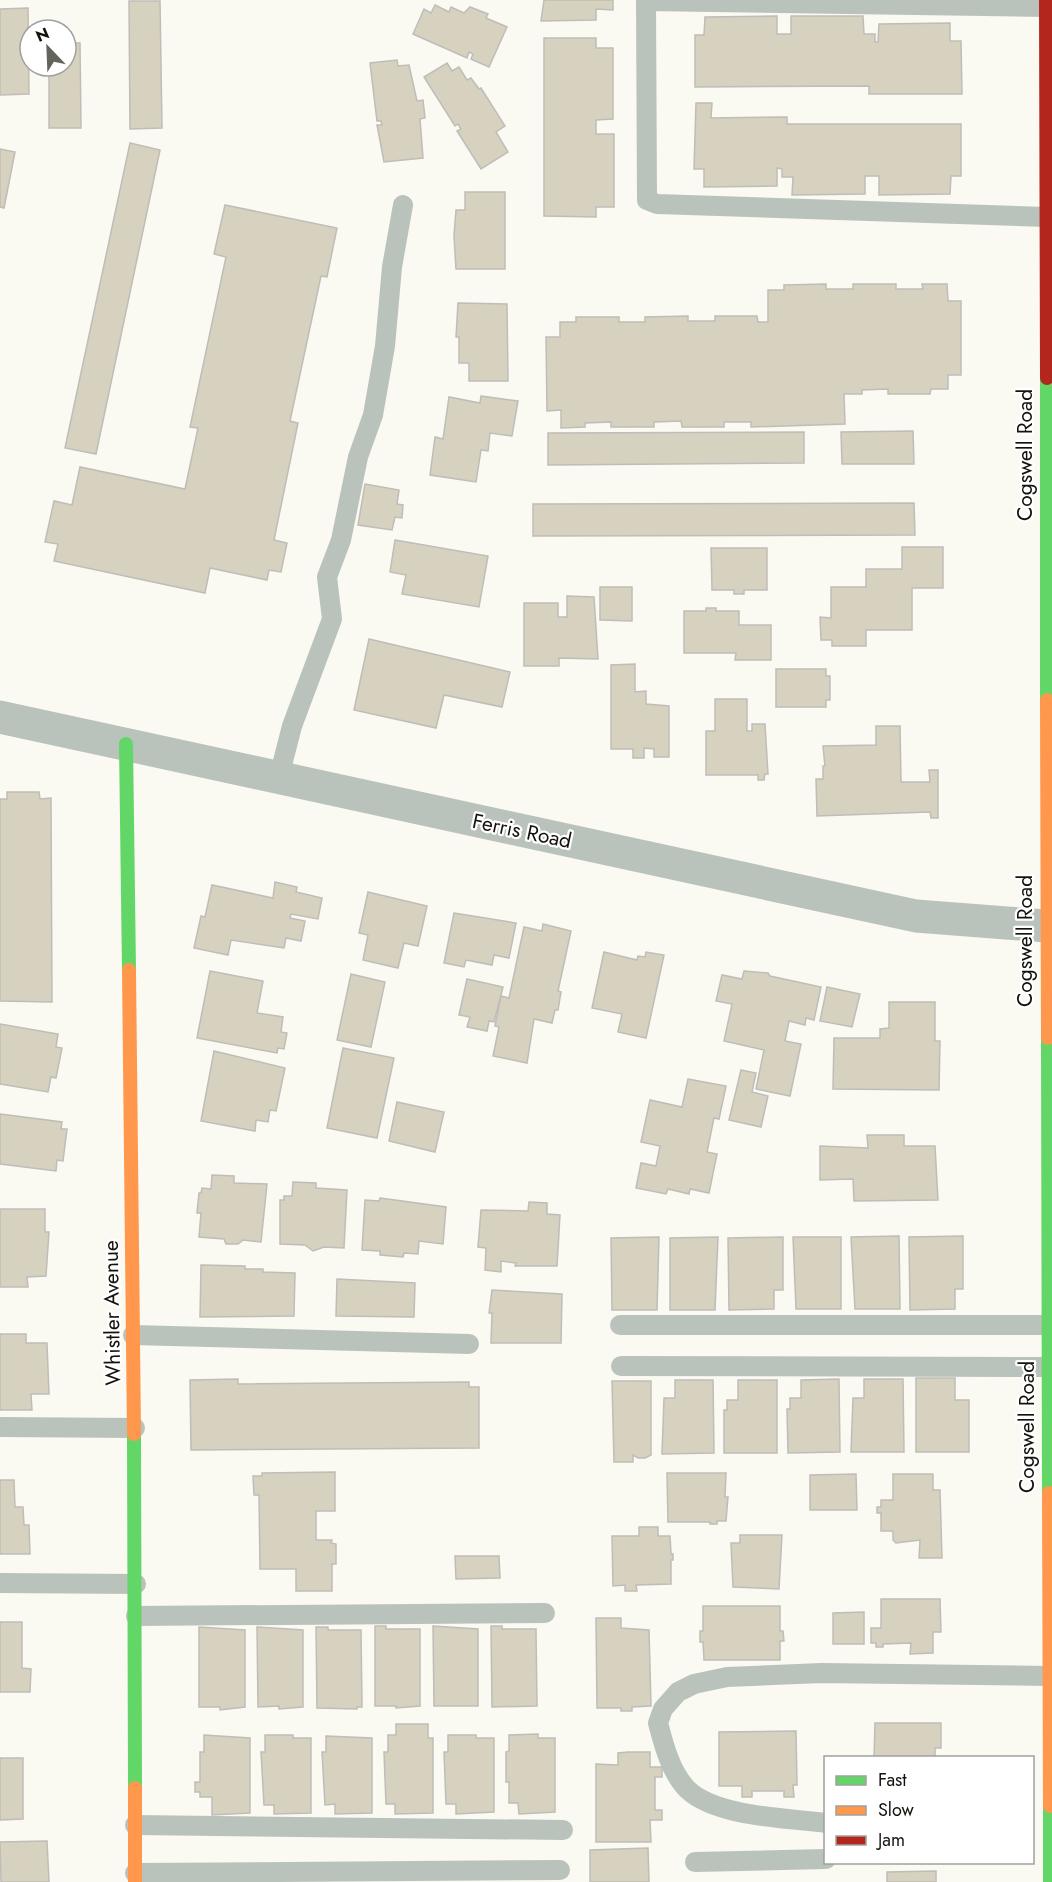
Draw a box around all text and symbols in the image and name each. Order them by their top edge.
north arrow [18,18,78,78]
text: N [32,22,53,48]
street label: Cogswell Road [1010,389,1040,521]
street label: Ferris Road [470,806,574,856]
street label: Cogswell Road [1010,875,1040,1007]
street label: Whistler Avenue [96,1240,128,1386]
street label: Cogswell Road [1012,1361,1042,1493]
legend [824,1756,1034,1864]
text: Fast [878,1767,907,1793]
text: Slow [878,1797,915,1823]
text: Jam [876,1827,905,1853]

